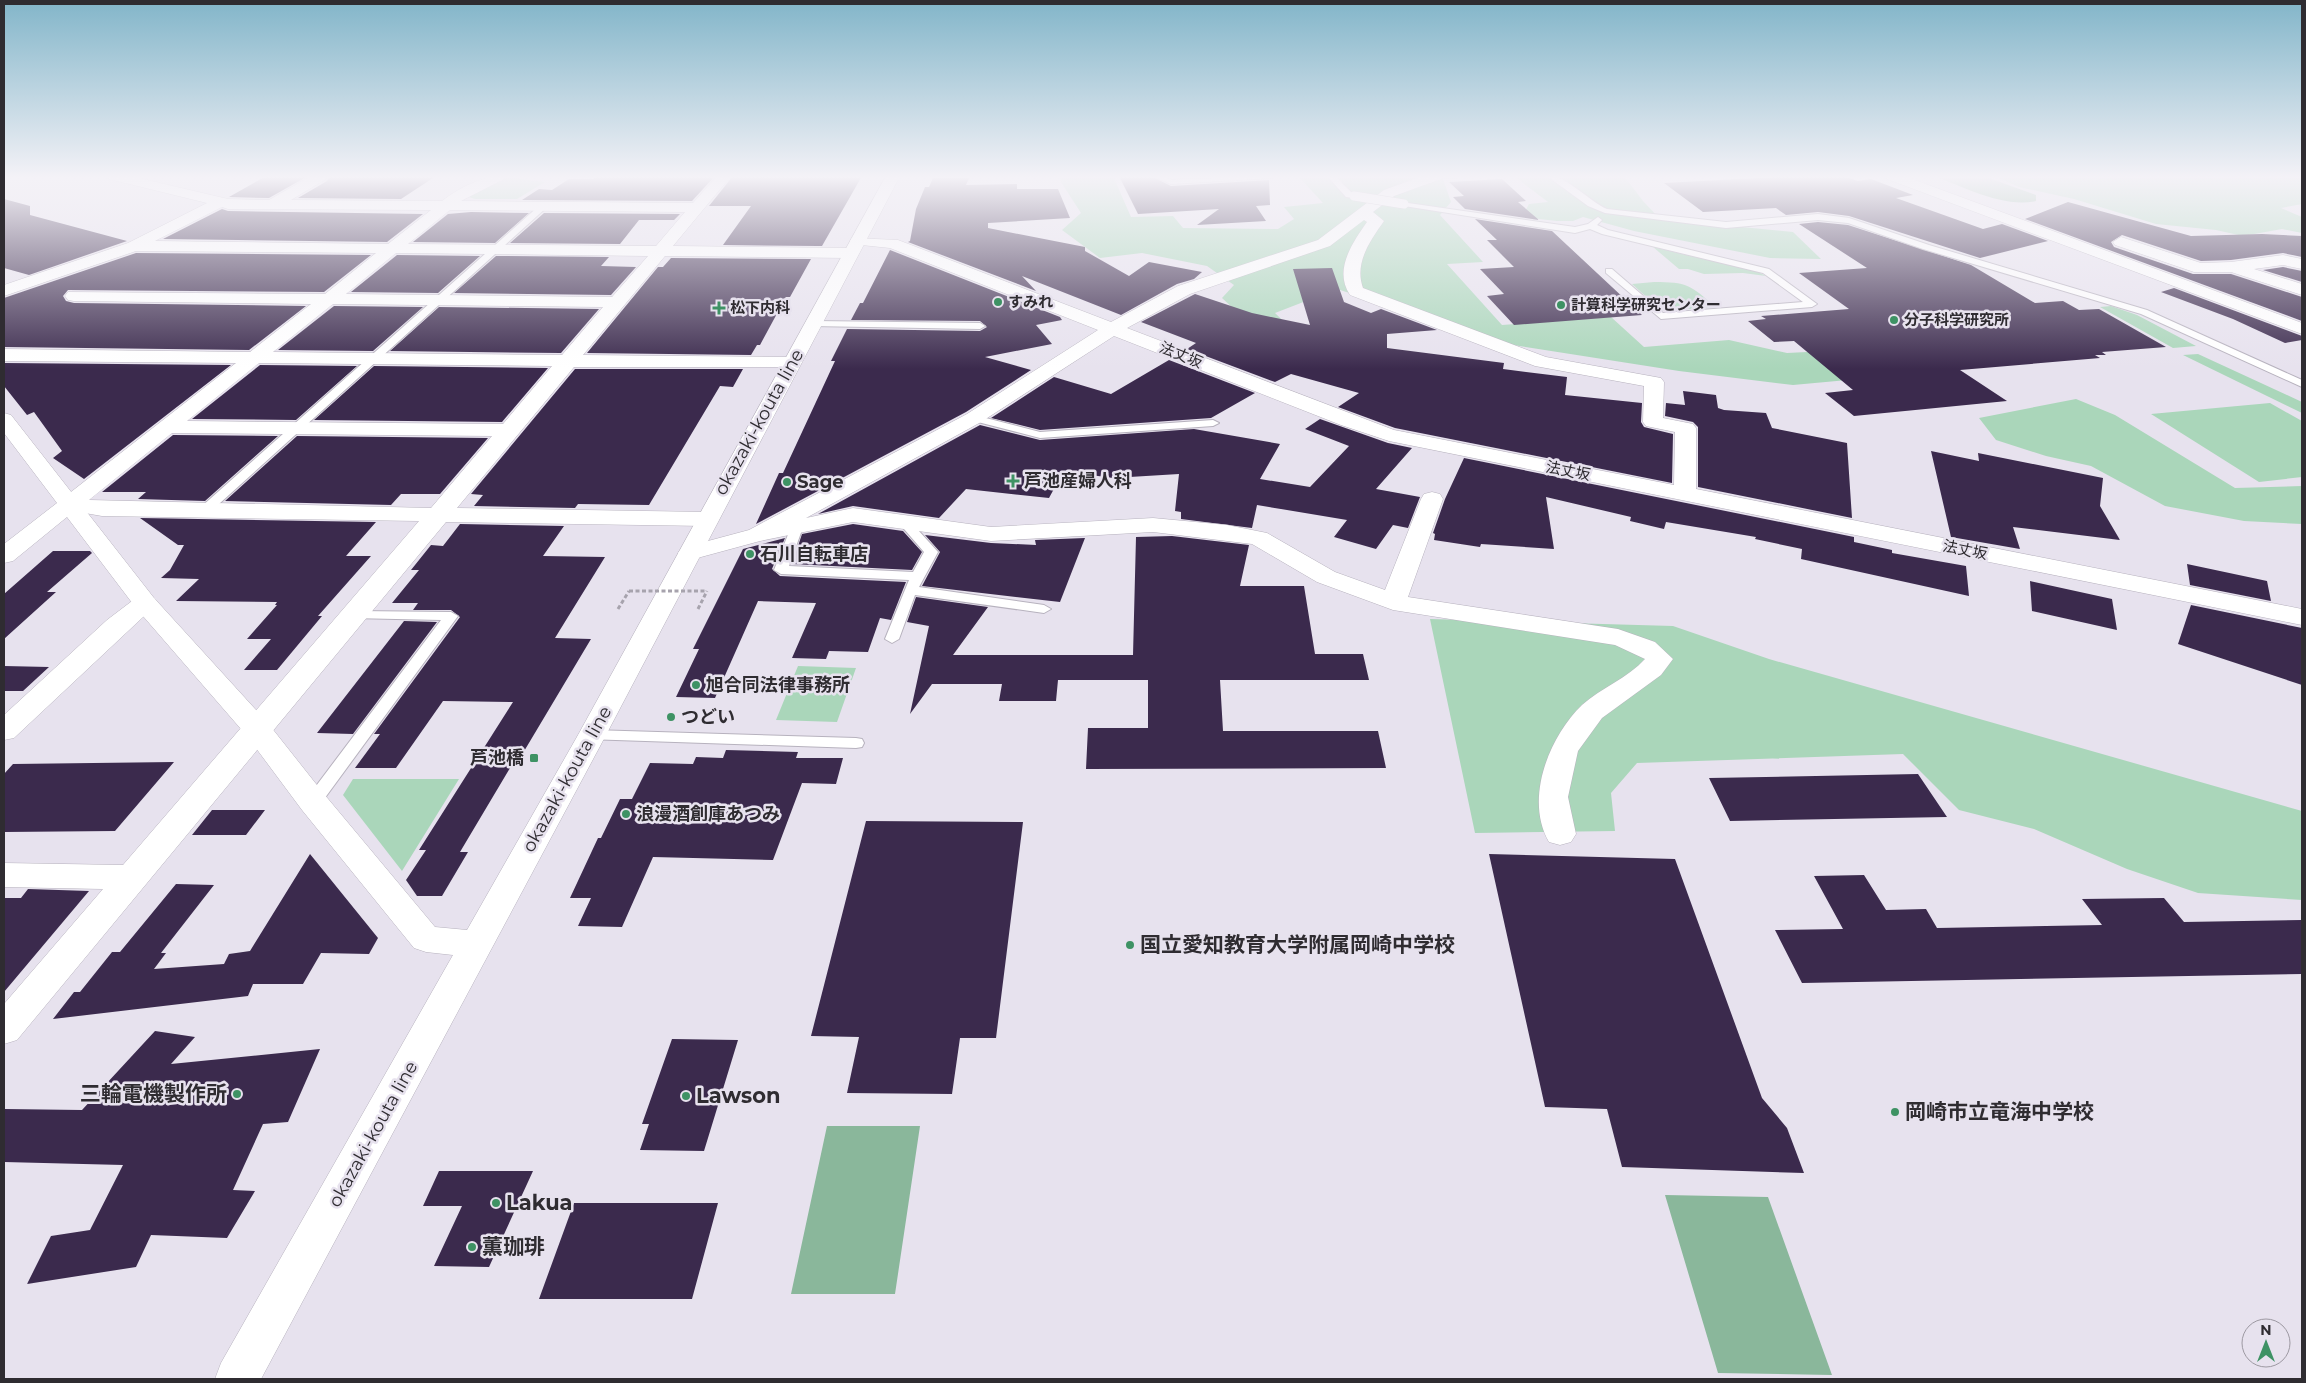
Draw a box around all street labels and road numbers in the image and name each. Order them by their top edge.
street label: 法丈坂 [1157,337,1206,372]
street label: okazaki-kouta line [710,345,808,499]
street label: 法丈坂 [1544,457,1592,484]
street label: 法丈坂 [1941,536,1989,563]
street label: okazaki-kouta line [518,702,616,856]
street label: okazaki-kouta line [324,1057,422,1211]

